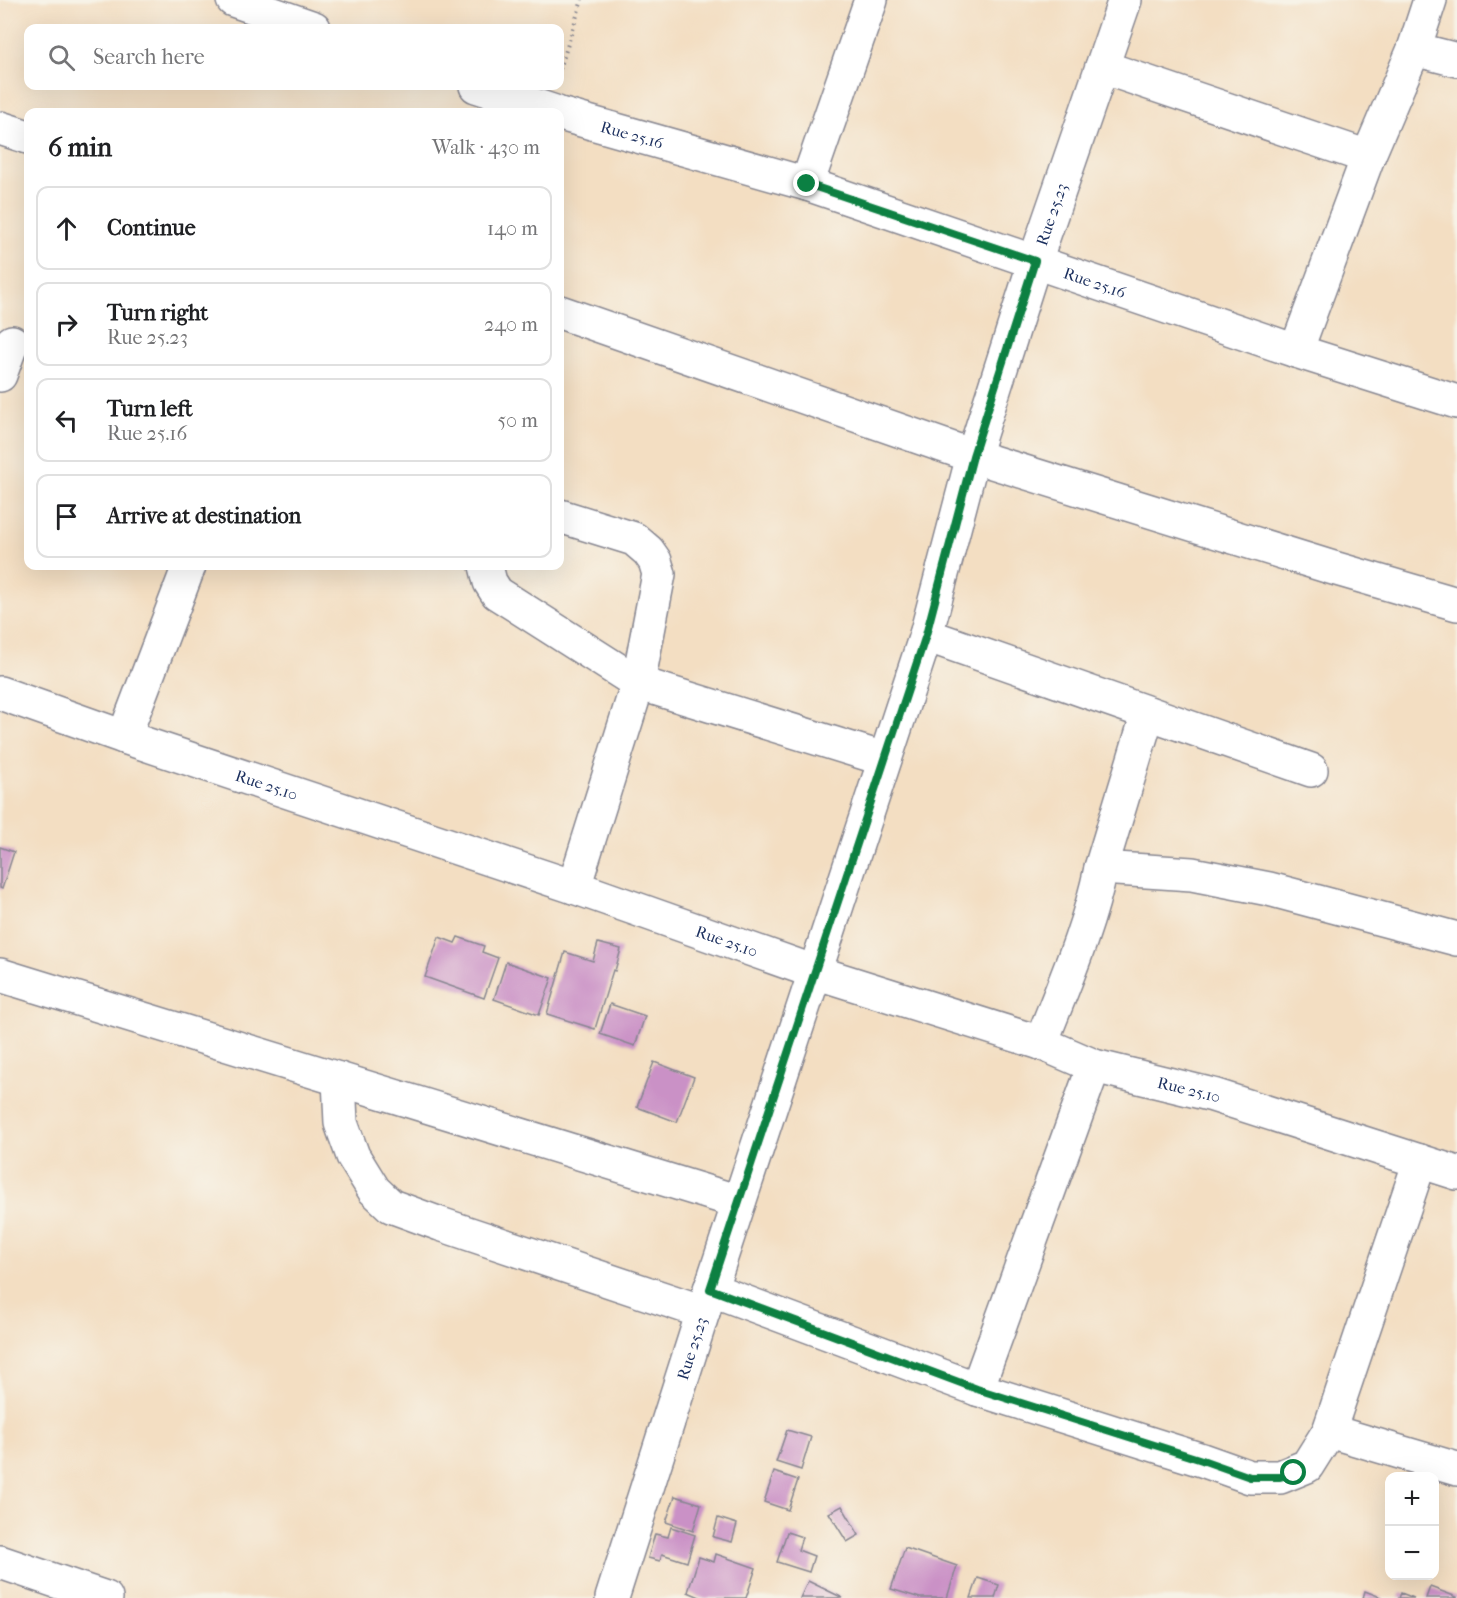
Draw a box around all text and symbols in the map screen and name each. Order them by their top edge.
search box [24,24,564,90]
icon: search [45,41,78,74]
text: Search here [93,44,205,70]
street label: Rue 25.16 [599,117,666,153]
text: 6 min [48,132,112,163]
text: Walk · 430 m [432,136,540,159]
route end [793,170,819,196]
street label: Rue 25.23 [1032,181,1071,248]
icon: ahead [50,212,83,245]
text: Continue [107,215,196,241]
text: 140 m [487,217,538,240]
street label: Rue 25.16 [1061,263,1129,302]
text: Turn right [107,300,208,326]
icon: right [50,308,83,341]
text: 240 m [484,313,538,336]
text: Rue 25.23 [107,326,188,349]
text: Turn left [107,396,193,422]
icon: left [50,404,83,437]
text: 50 m [497,409,538,432]
text: Rue 25.16 [107,422,187,445]
icon: arrive [50,500,83,533]
text: Arrive at destination [107,503,301,529]
street label: Rue 25.10 [233,766,300,804]
street label: Rue 25.10 [693,922,760,961]
street label: Rue 25.10 [1155,1073,1223,1107]
street label: Rue 25.23 [673,1315,711,1382]
route start [1280,1459,1306,1485]
map controls [1385,1472,1439,1580]
button: + [1385,1472,1439,1526]
button: − [1385,1526,1439,1580]

